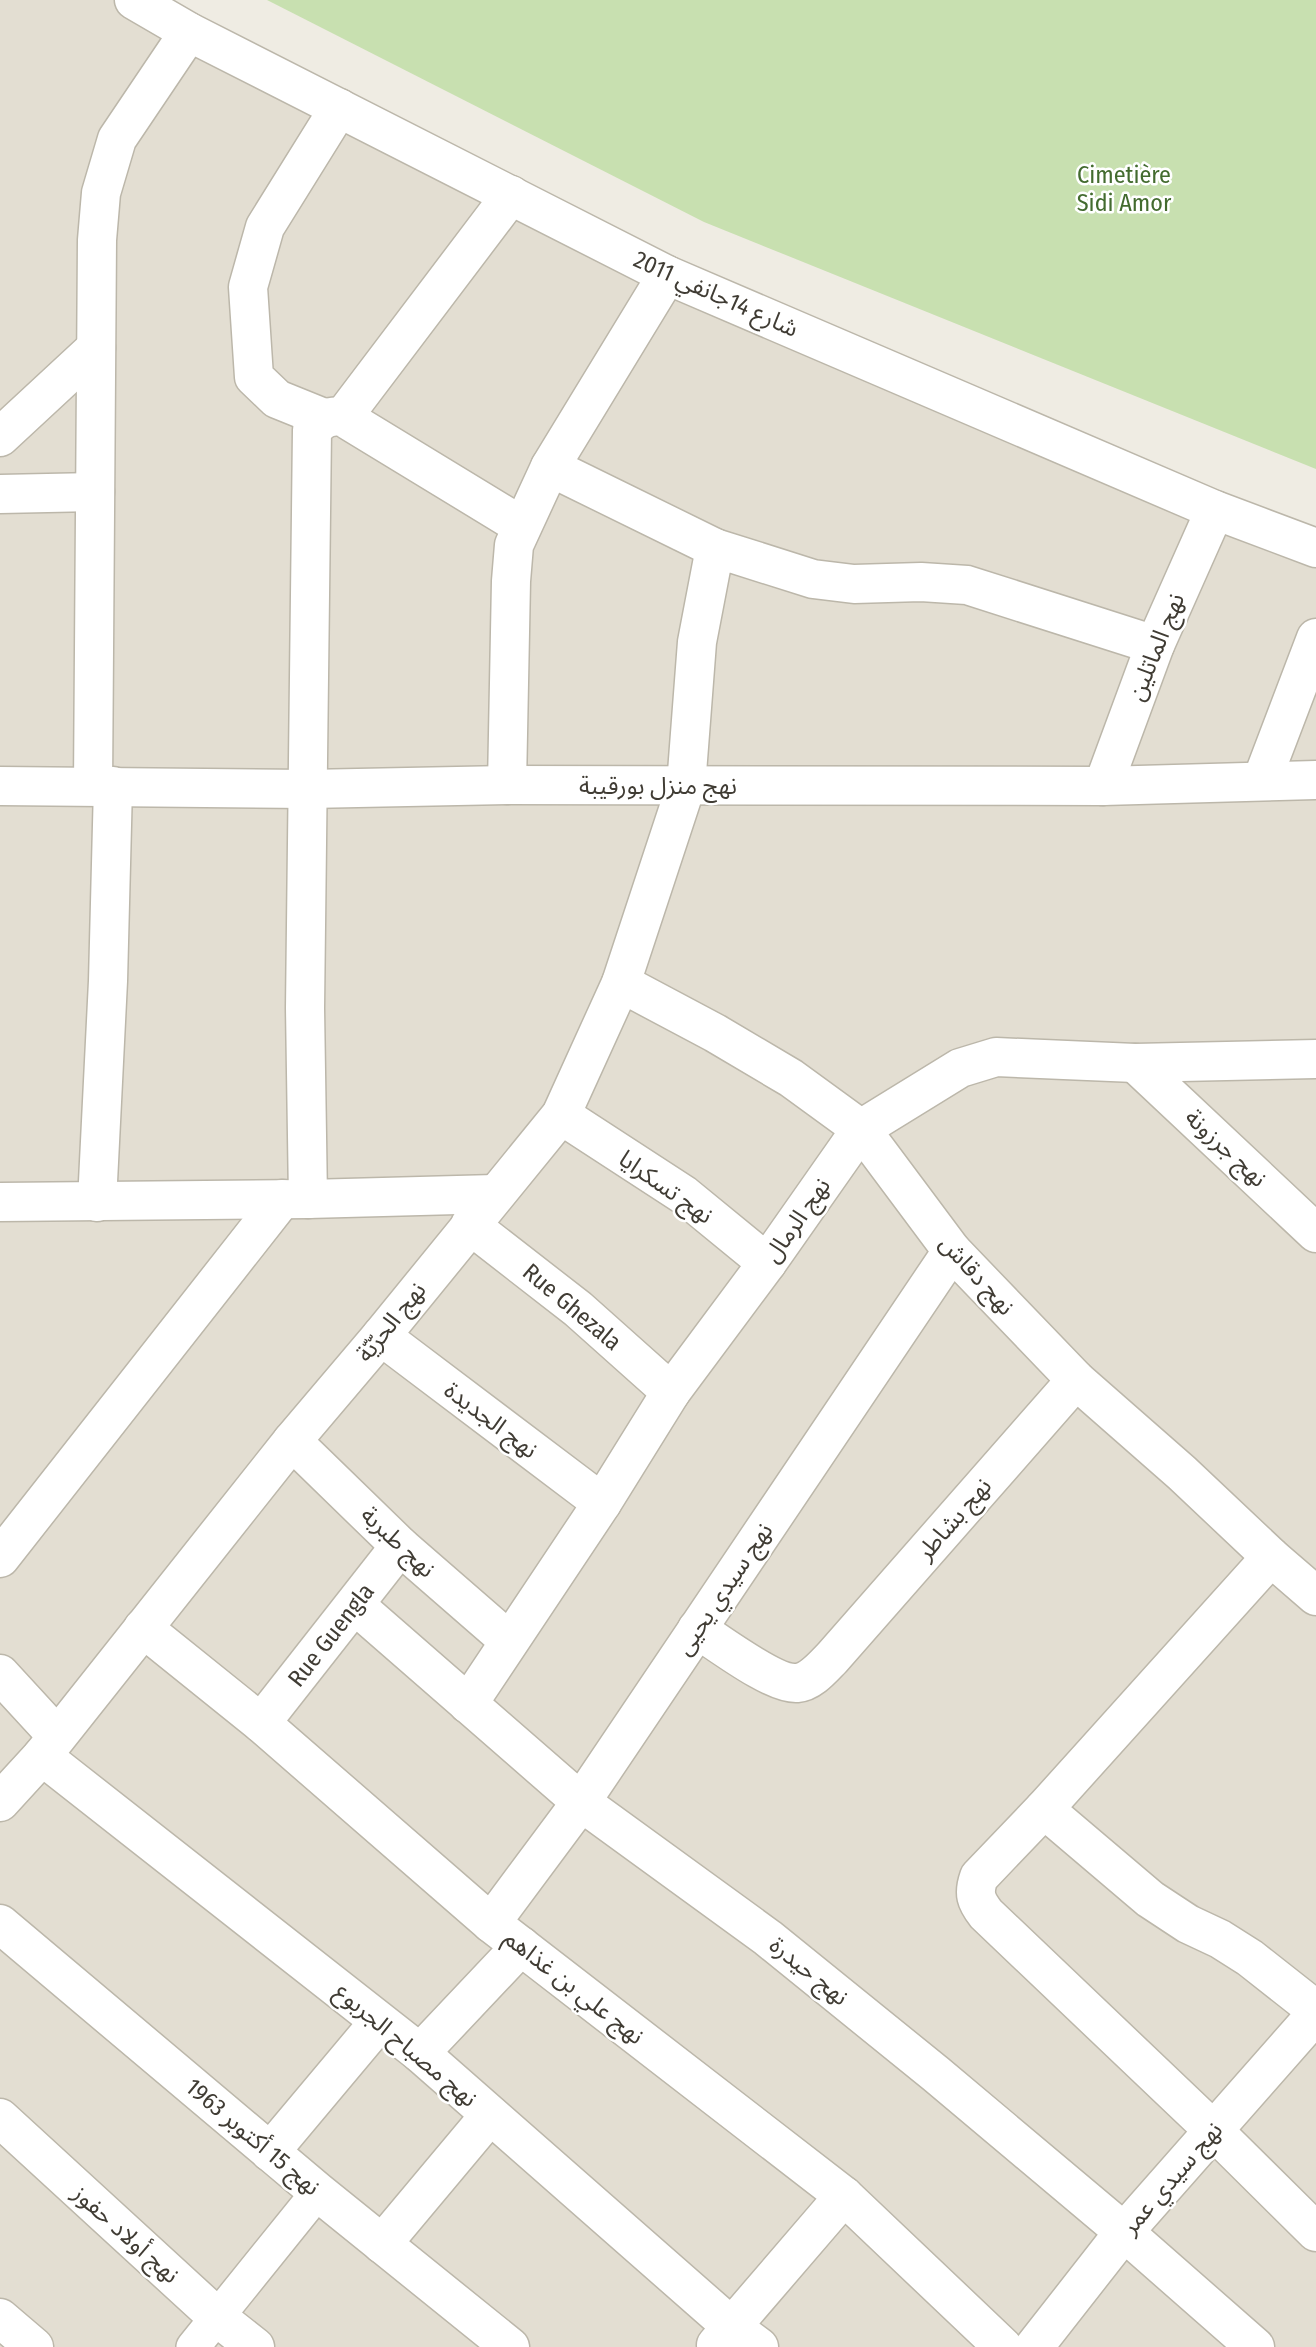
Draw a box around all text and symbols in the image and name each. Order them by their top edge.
park label: Cimetière Sidi Amor [1077,161,1172,217]
street label: شارع 14جانفي 2011 [628,245,803,347]
street label: نهج الماتلين [1122,589,1193,706]
street label: نهج منزل بورقيبة [579,772,737,803]
street label: نهج جرزونة [1177,1103,1273,1195]
street label: نهج تسكرايا [612,1144,718,1232]
street label: نهج الرمال [758,1172,839,1269]
street label: نهج دقاش [932,1229,1020,1323]
street label: Rue Ghezala [517,1258,627,1356]
street label: نهج الحرّيّة [350,1276,434,1370]
street label: نهج الجديدة [437,1376,543,1467]
street label: نهج بشاطر [910,1472,999,1568]
street label: نهج طبربة [353,1501,441,1586]
street label: نهج سيدي يحيى [670,1518,782,1663]
street label: Rue Guengla [282,1578,380,1692]
street label: نهج علي بن غذاهم [496,1924,650,2054]
street label: نهج حيدرة [762,1931,854,2014]
street label: نهج مصباح الجربوع [327,1977,483,2115]
street label: نهج 15 أكتوبر 1963 [178,2071,327,2204]
street label: نهج سيدي عمر [1115,2116,1232,2244]
street label: نهج أولاد حفوز [64,2177,186,2291]

